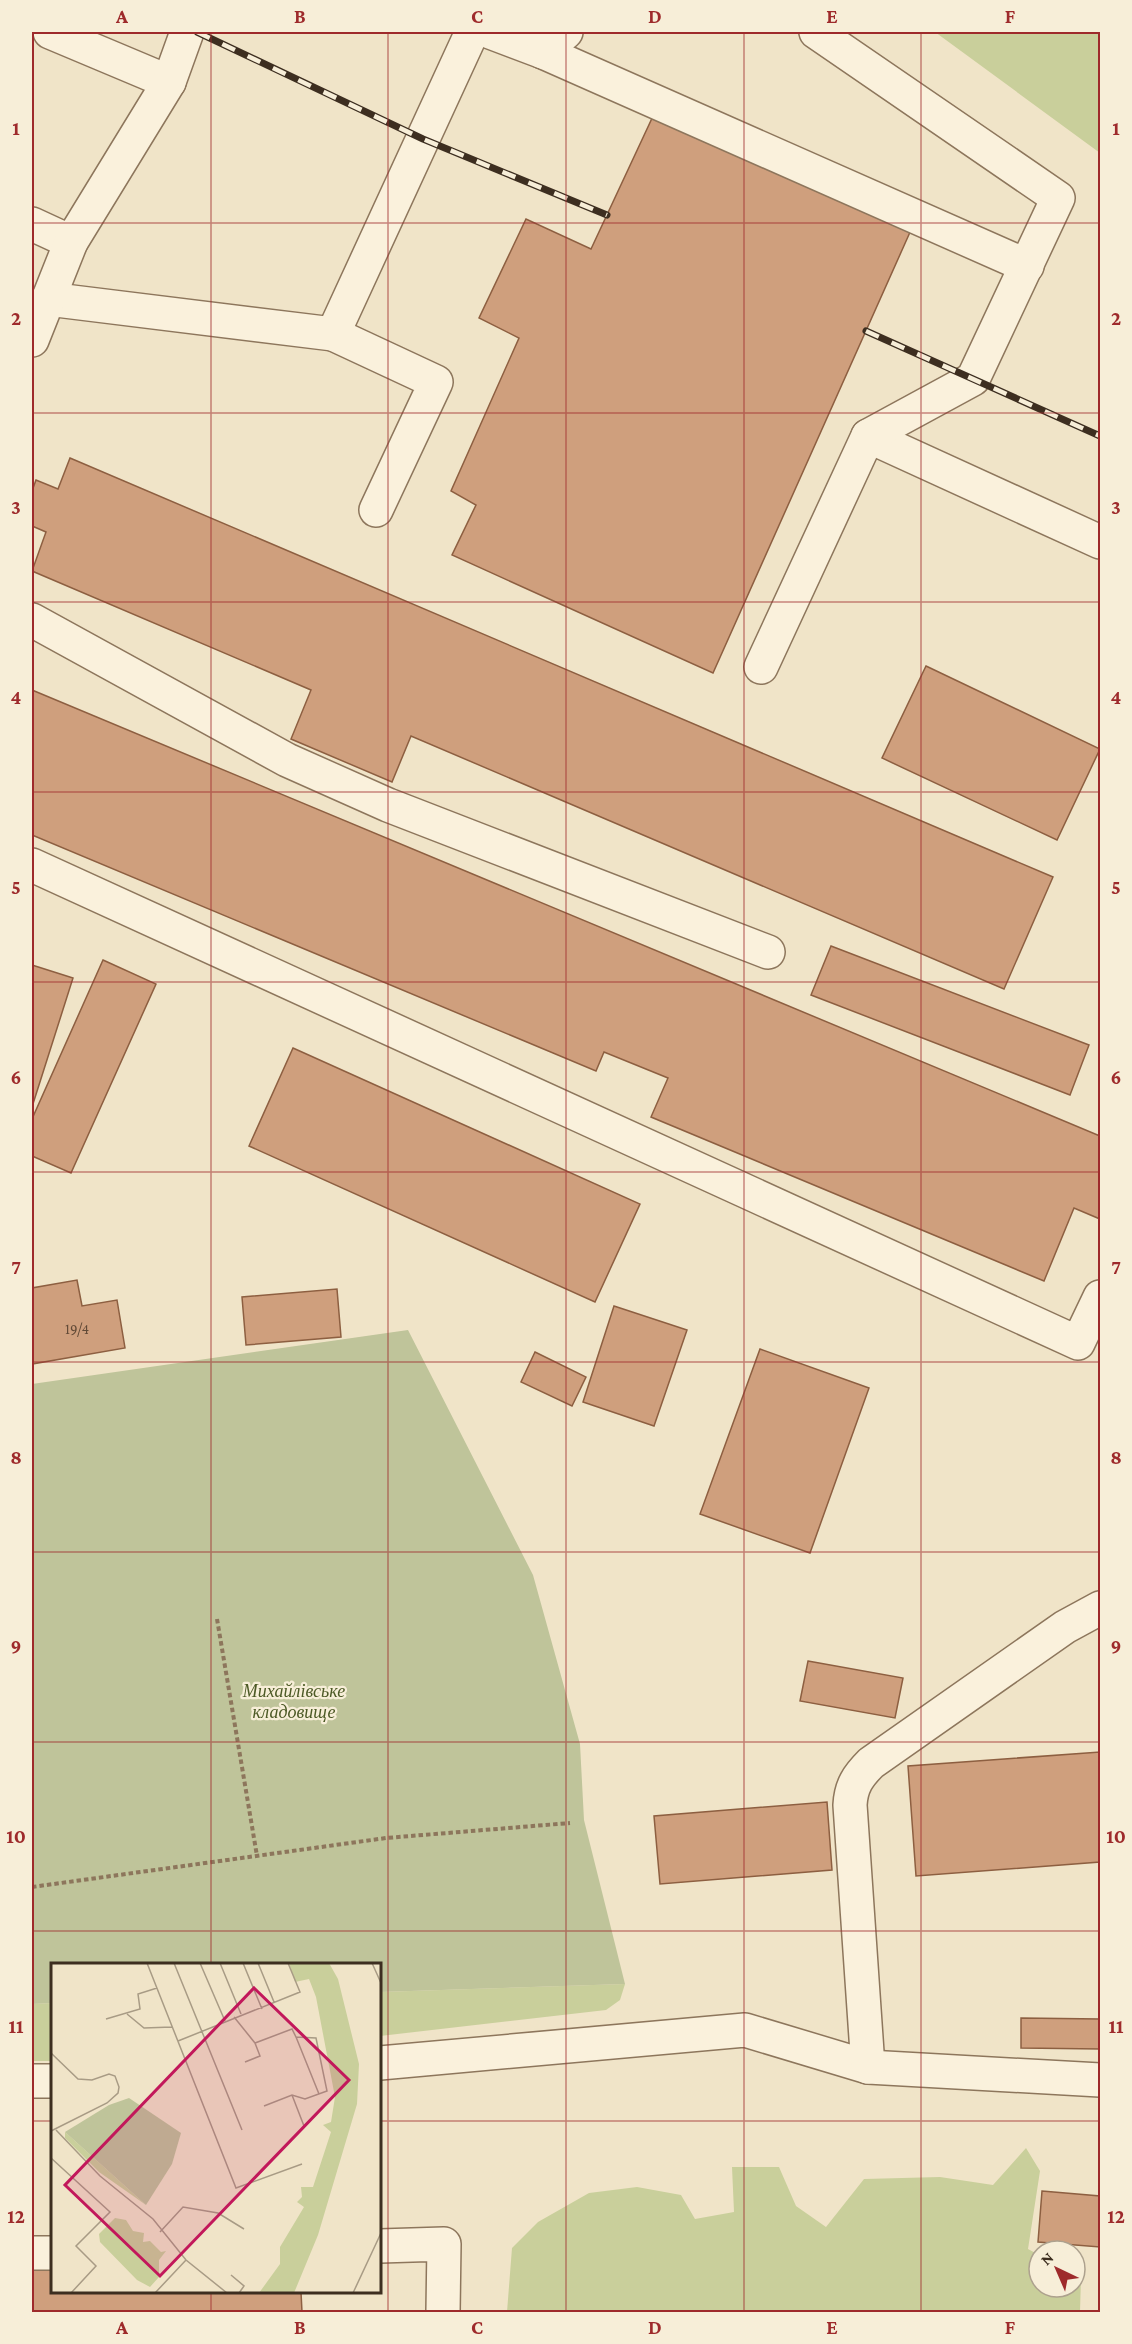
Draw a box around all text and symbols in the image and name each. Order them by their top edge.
text: A [115,5,129,27]
text: B [294,5,306,27]
text: C [471,5,483,27]
text: D [648,5,662,27]
text: E [826,5,838,27]
text: F [1005,5,1016,27]
text: 1 [12,117,20,139]
text: 1 [1112,117,1120,139]
text: 2 [11,307,21,329]
text: 2 [1111,307,1121,329]
text: 3 [11,496,21,518]
text: 3 [1111,496,1121,518]
text: 4 [11,686,22,708]
text: 4 [1111,686,1122,708]
text: 5 [11,876,21,898]
text: 5 [1111,876,1121,898]
text: 6 [11,1066,21,1088]
text: 6 [1111,1066,1121,1088]
text: 7 [11,1256,21,1278]
text: 7 [1111,1256,1121,1278]
house number: 19/4 [65,1321,89,1337]
text: 8 [10,1446,22,1468]
text: 8 [1110,1446,1122,1468]
text: 9 [11,1635,21,1657]
text: 9 [1111,1635,1121,1657]
park label: Михайлівське кладовище [242,1681,345,1722]
text: 10 [6,1825,26,1847]
text: 10 [1106,1825,1126,1847]
inset map [51,1963,381,2293]
text: 11 [9,2015,24,2037]
text: 11 [1109,2015,1124,2037]
text: 12 [7,2205,25,2227]
text: 12 [1107,2205,1125,2227]
north arrow [1027,2239,1087,2299]
text: N [1037,2249,1057,2268]
text: A [115,2316,129,2338]
text: B [294,2316,306,2338]
text: C [471,2316,483,2338]
text: D [648,2316,662,2338]
text: E [826,2316,838,2338]
text: F [1005,2316,1016,2338]

